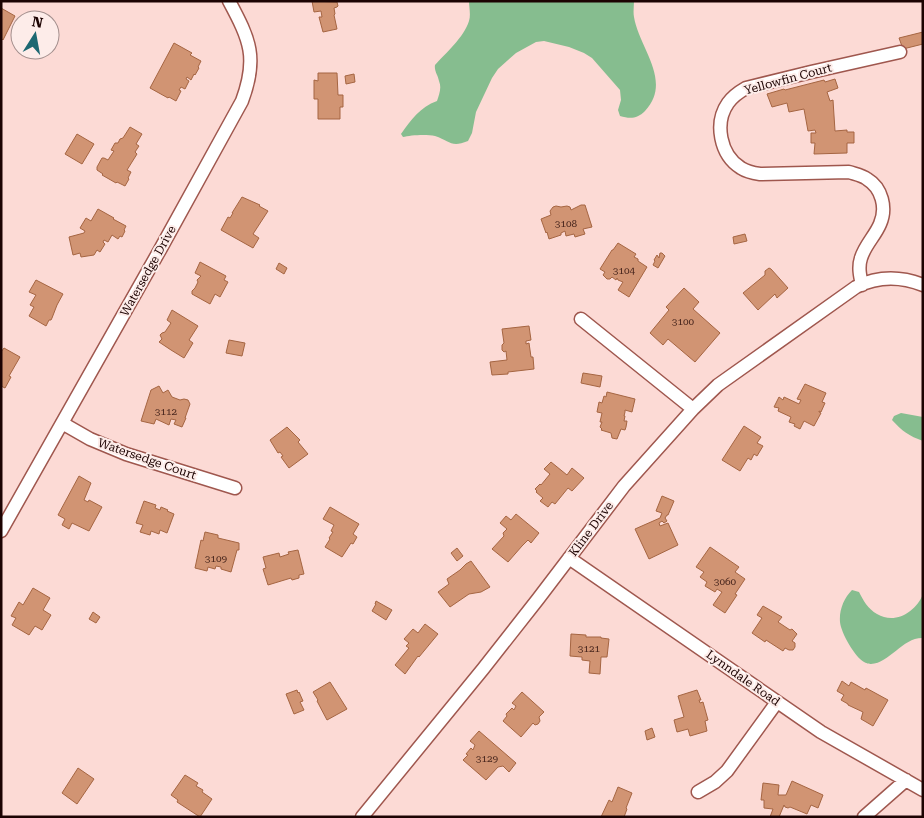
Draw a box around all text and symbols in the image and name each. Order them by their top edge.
north arrow [10,10,60,60]
text: N [31,13,45,31]
street label: Yellowfin Court [743,60,834,97]
house number: 3108 [555,218,578,229]
street label: Watersedge Drive [117,223,179,319]
house number: 3104 [613,265,636,276]
house number: 3100 [672,316,695,327]
house number: 3112 [155,406,178,417]
street label: Watersedge Court [96,436,199,483]
street label: Kline Drive [566,499,616,559]
house number: 3109 [205,553,228,564]
house number: 3060 [714,576,737,587]
house number: 3121 [578,643,601,654]
street label: Lynndale Road [703,647,783,709]
house number: 3129 [476,753,499,764]

